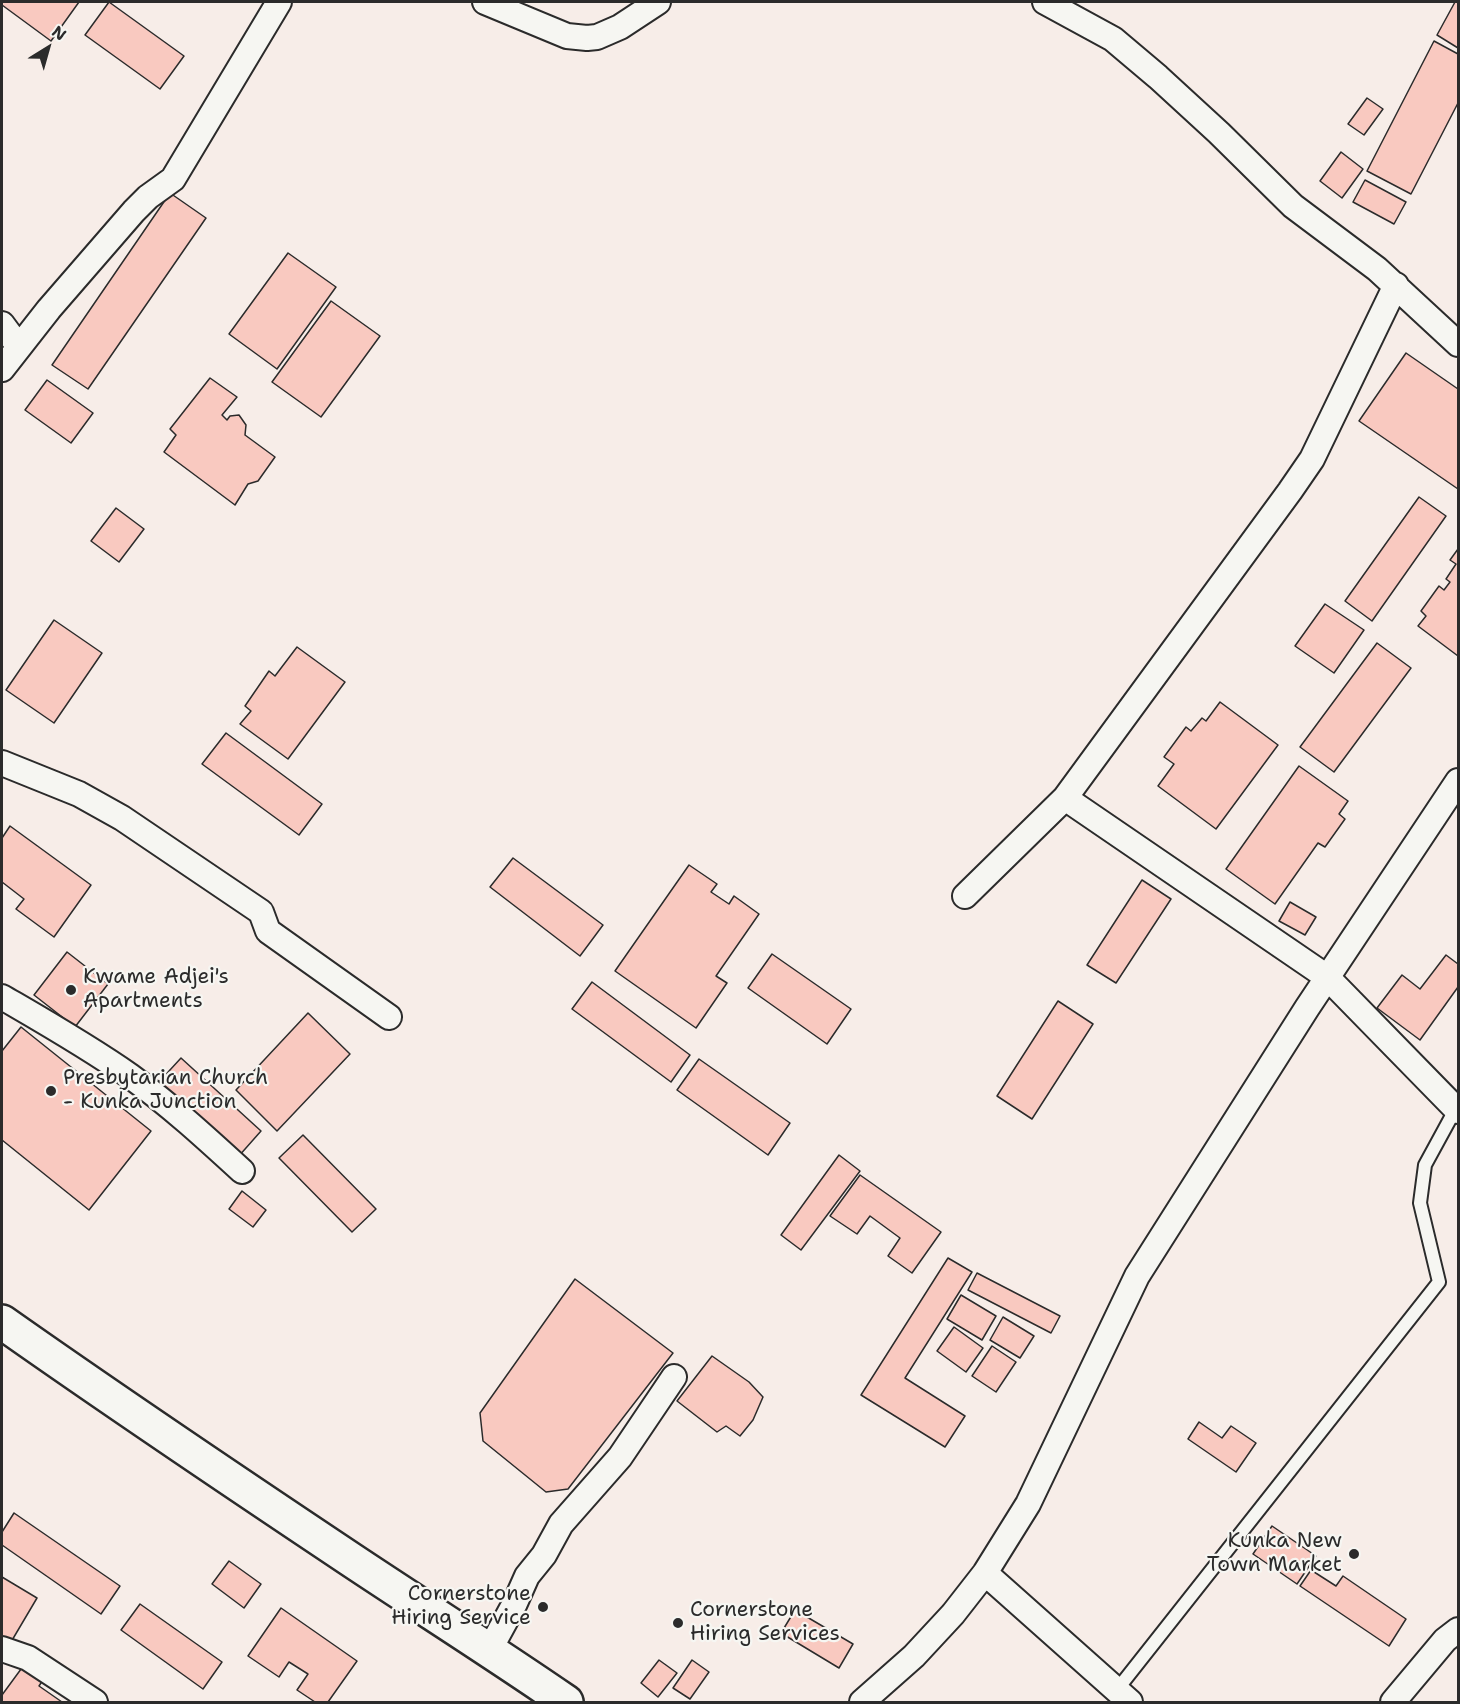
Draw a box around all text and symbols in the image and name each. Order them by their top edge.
north arrow [18,18,78,78]
text: N [48,21,71,45]
place label: Kwame Adjei's Apartments [83,965,229,1015]
marker: Kwame Adjei's Apartments [64,983,78,997]
place label: Presbytarian Church - Kunka Junction [63,1066,268,1116]
marker: Presbytarian Church - Kunka Junction [44,1084,58,1098]
place label: Kunka New Town Market [1207,1529,1342,1579]
marker: Kunka New Town Market [1347,1547,1361,1561]
place label: Cornerstone Hiring Service [391,1582,531,1632]
place label: Cornerstone Hiring Services [690,1598,840,1648]
marker: Cornerstone Hiring Service [536,1600,550,1614]
marker: Cornerstone Hiring Services [671,1616,685,1630]

